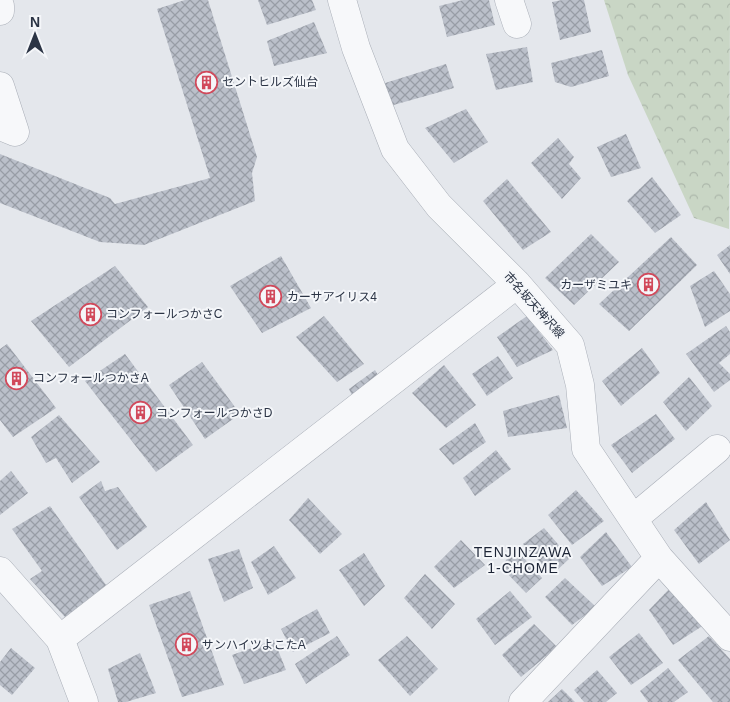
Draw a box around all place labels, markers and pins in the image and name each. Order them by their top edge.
building icon: セントヒルズ仙台 [194,70,218,94]
place label: セントヒルズ仙台 [222,75,318,89]
building icon: カーザミユキ [636,273,660,297]
place label: カーザミユキ [560,278,632,292]
building icon: カーサアイリス4 [259,285,283,309]
place label: カーサアイリス4 [287,290,377,304]
building icon: コンフォールつかさC [78,302,102,326]
place label: コンフォールつかさC [106,307,223,321]
building icon: コンフォールつかさA [5,366,29,390]
place label: コンフォールつかさA [33,371,149,385]
building icon: コンフォールつかさD [128,401,152,425]
place label: コンフォールつかさD [156,406,273,420]
building icon: サンハイツよこたA [174,633,198,657]
place label: サンハイツよこたA [202,638,306,652]

